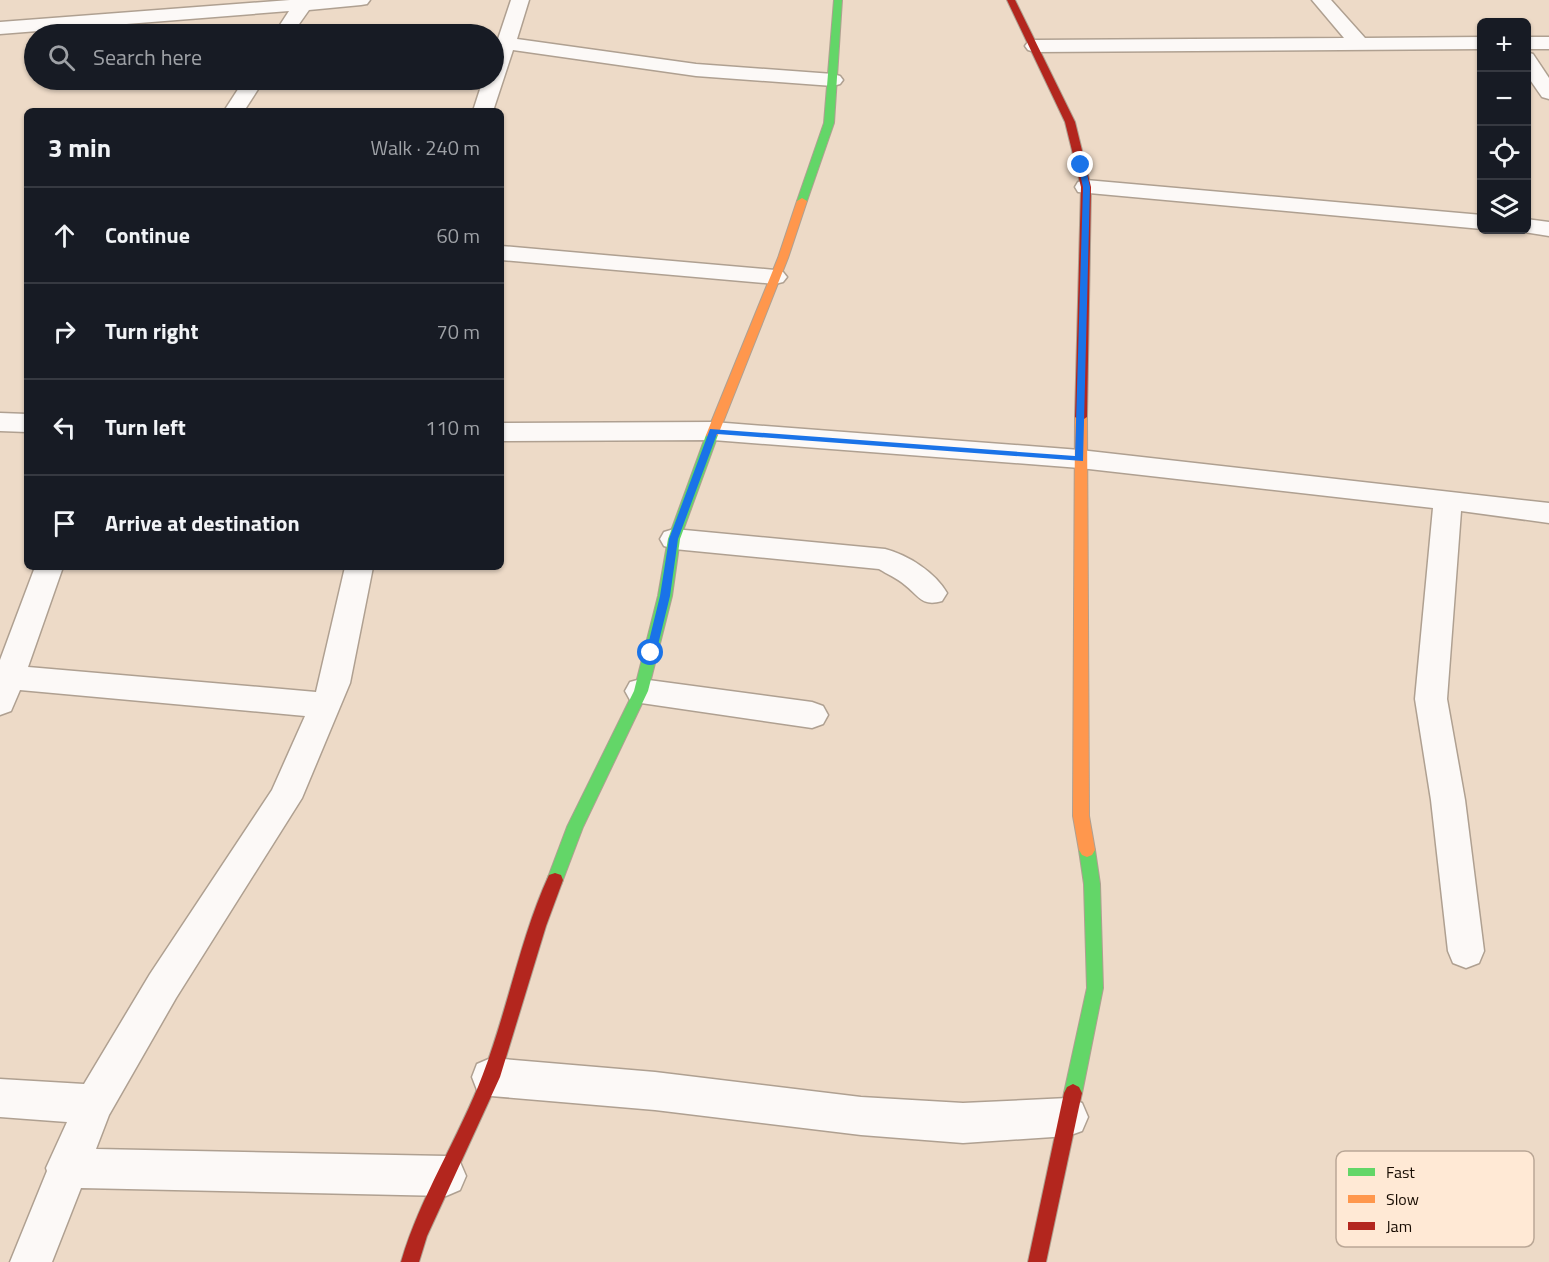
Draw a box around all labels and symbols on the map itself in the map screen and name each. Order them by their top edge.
route end [1067,151,1093,177]
route start [637,639,663,665]
legend [1336,1151,1534,1247]
text: Fast [1386,1160,1415,1184]
text: Slow [1386,1187,1419,1211]
text: Jam [1386,1214,1412,1238]

